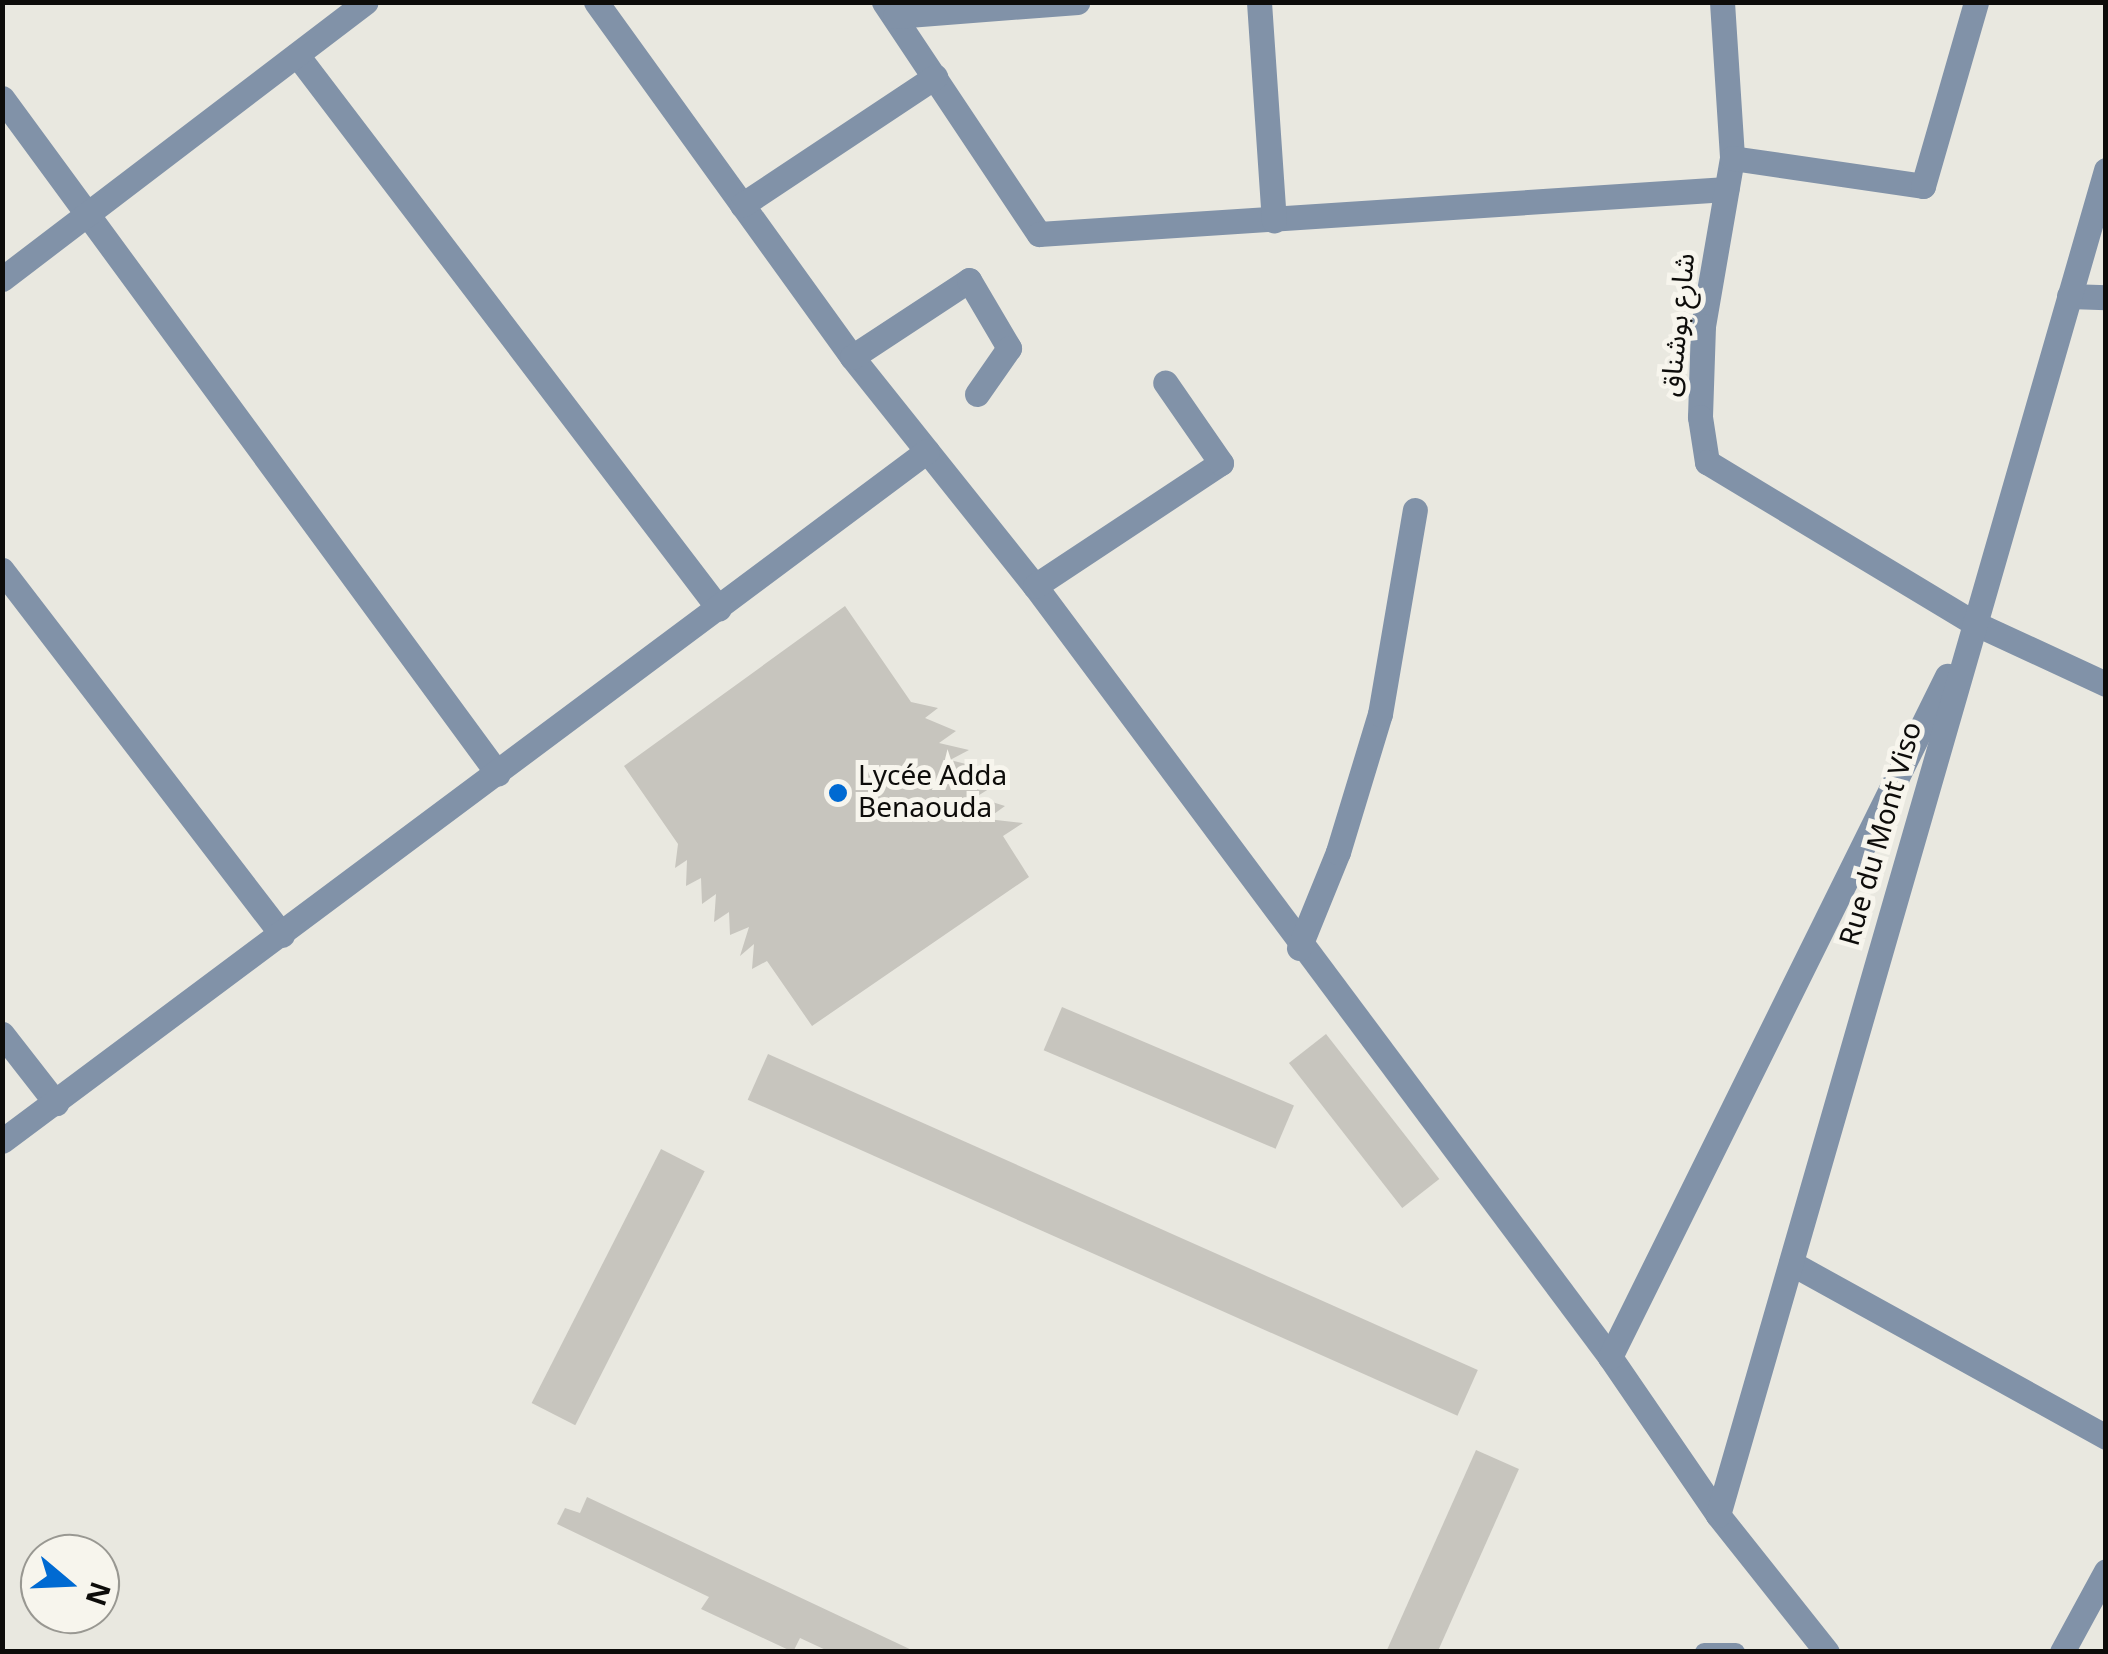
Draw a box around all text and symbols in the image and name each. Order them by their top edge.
street label: شارع بوشناق [1655,252,1703,398]
street label: Rue du Mont Viso [1834,718,1930,950]
place label: Lycée Adda Benaouda [858,760,1007,826]
marker: Lycée Adda Benaouda [827,782,849,804]
north arrow [20,1534,120,1634]
text: N [65,1573,129,1614]

